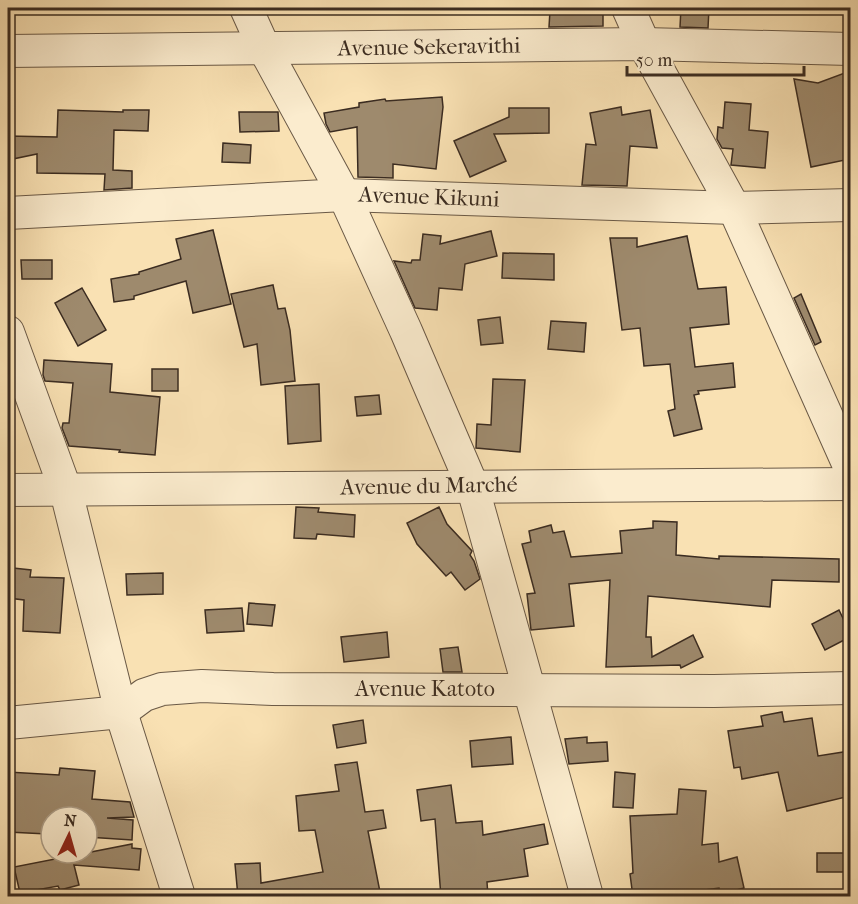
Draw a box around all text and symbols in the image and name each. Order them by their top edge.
street label: Avenue Sekeravithi [336,32,521,62]
scale bar [627,39,804,77]
text: 50 m [636,50,673,71]
street label: Avenue Kikuni [357,182,501,212]
street label: Avenue du Marché [339,471,518,501]
street label: Avenue Katoto [354,676,495,702]
north arrow [39,805,99,865]
text: N [63,811,78,831]

